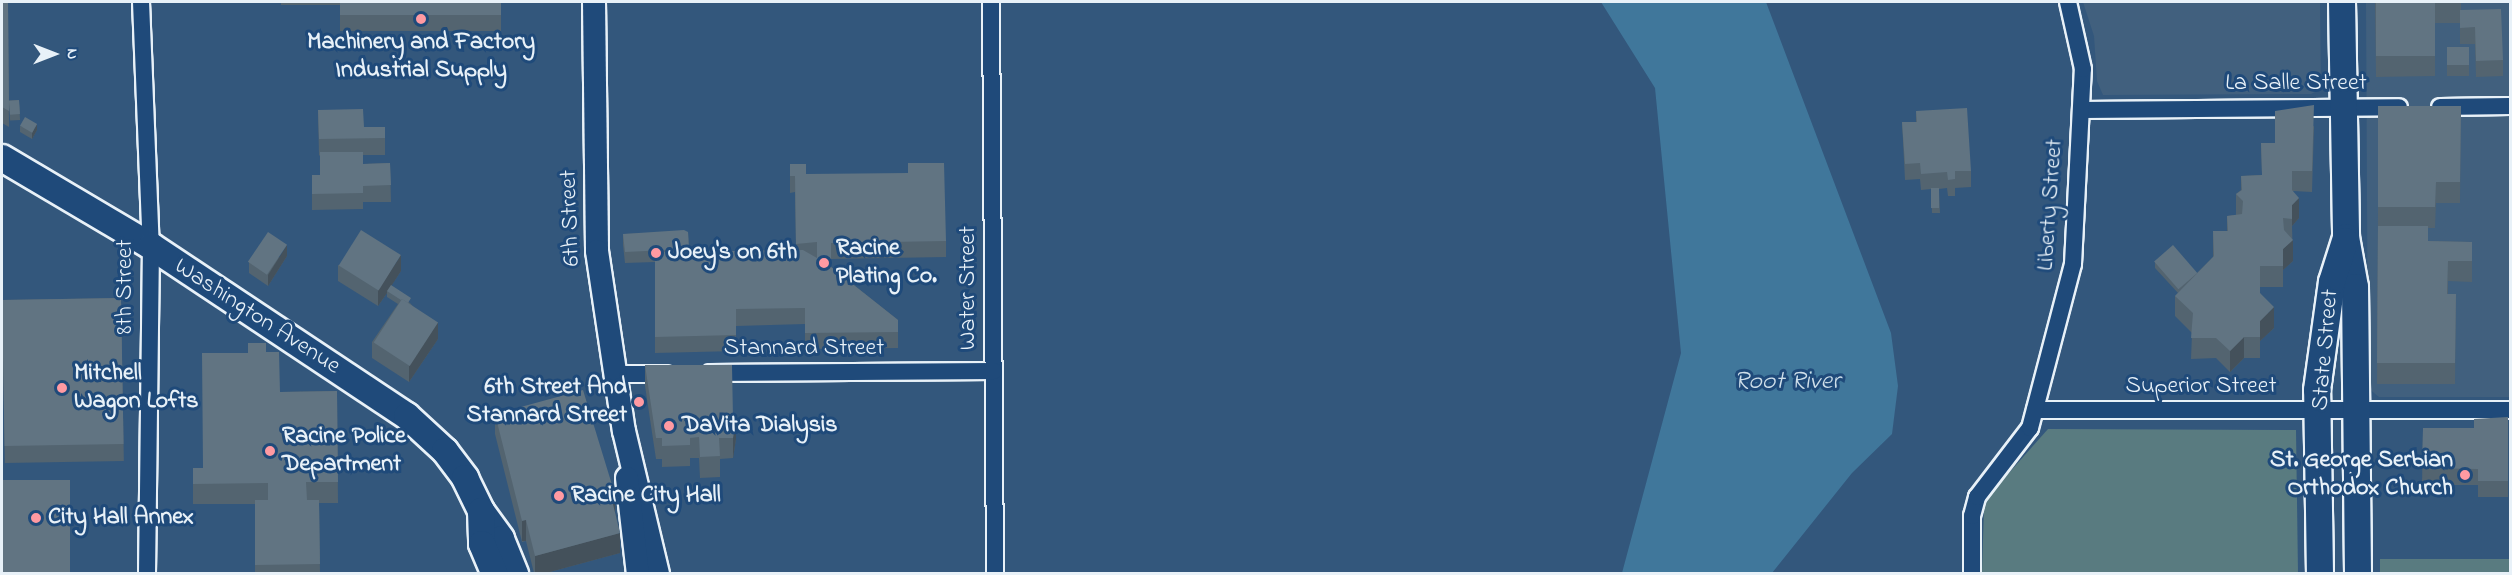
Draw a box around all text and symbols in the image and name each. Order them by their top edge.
marker: Machinery and Factory Industrial Supply [414,12,428,26]
north arrow [24,24,84,84]
place label: Machinery and Factory Industrial Supply [307,29,535,85]
text: N [60,49,84,59]
street label: La Salle Street [2225,70,2367,98]
street label: Liberty Street [2032,138,2070,272]
street label: 6th Street [555,169,587,267]
street label: Water Street [955,226,983,350]
place label: Racine Plating Co. [836,235,937,291]
place label: Joey's on 6th [668,239,797,267]
street label: 8th Street [112,240,140,334]
marker: Joey's on 6th [649,246,663,260]
street label: Washington Avenue [169,253,345,381]
marker: Racine Plating Co. [817,256,831,270]
street label: State Street [2306,288,2346,412]
street label: Stannard Street [724,335,884,363]
place label: Mitchell Wagon Lofts [74,360,198,416]
water label: Root River [1734,367,1840,399]
street label: Superior Street [2125,373,2277,401]
place label: 6th Street And Stannard Street [467,374,627,430]
marker: Mitchell Wagon Lofts [55,381,69,395]
marker: 6th Street And Stannard Street [632,395,646,409]
place label: DaVita Dialysis [682,412,837,440]
marker: DaVita Dialysis [660,417,678,435]
place label: Racine Police Department [282,423,406,479]
marker: Racine Police Department [263,444,277,458]
place label: St. George Serbian Orthodox Church [2270,447,2453,503]
marker: St. George Serbian Orthodox Church [2458,468,2472,482]
place label: Racine City Hall [571,482,721,510]
marker: Racine City Hall [552,489,566,503]
place label: City Hall Annex [48,504,194,532]
marker: City Hall Annex [29,511,43,525]

